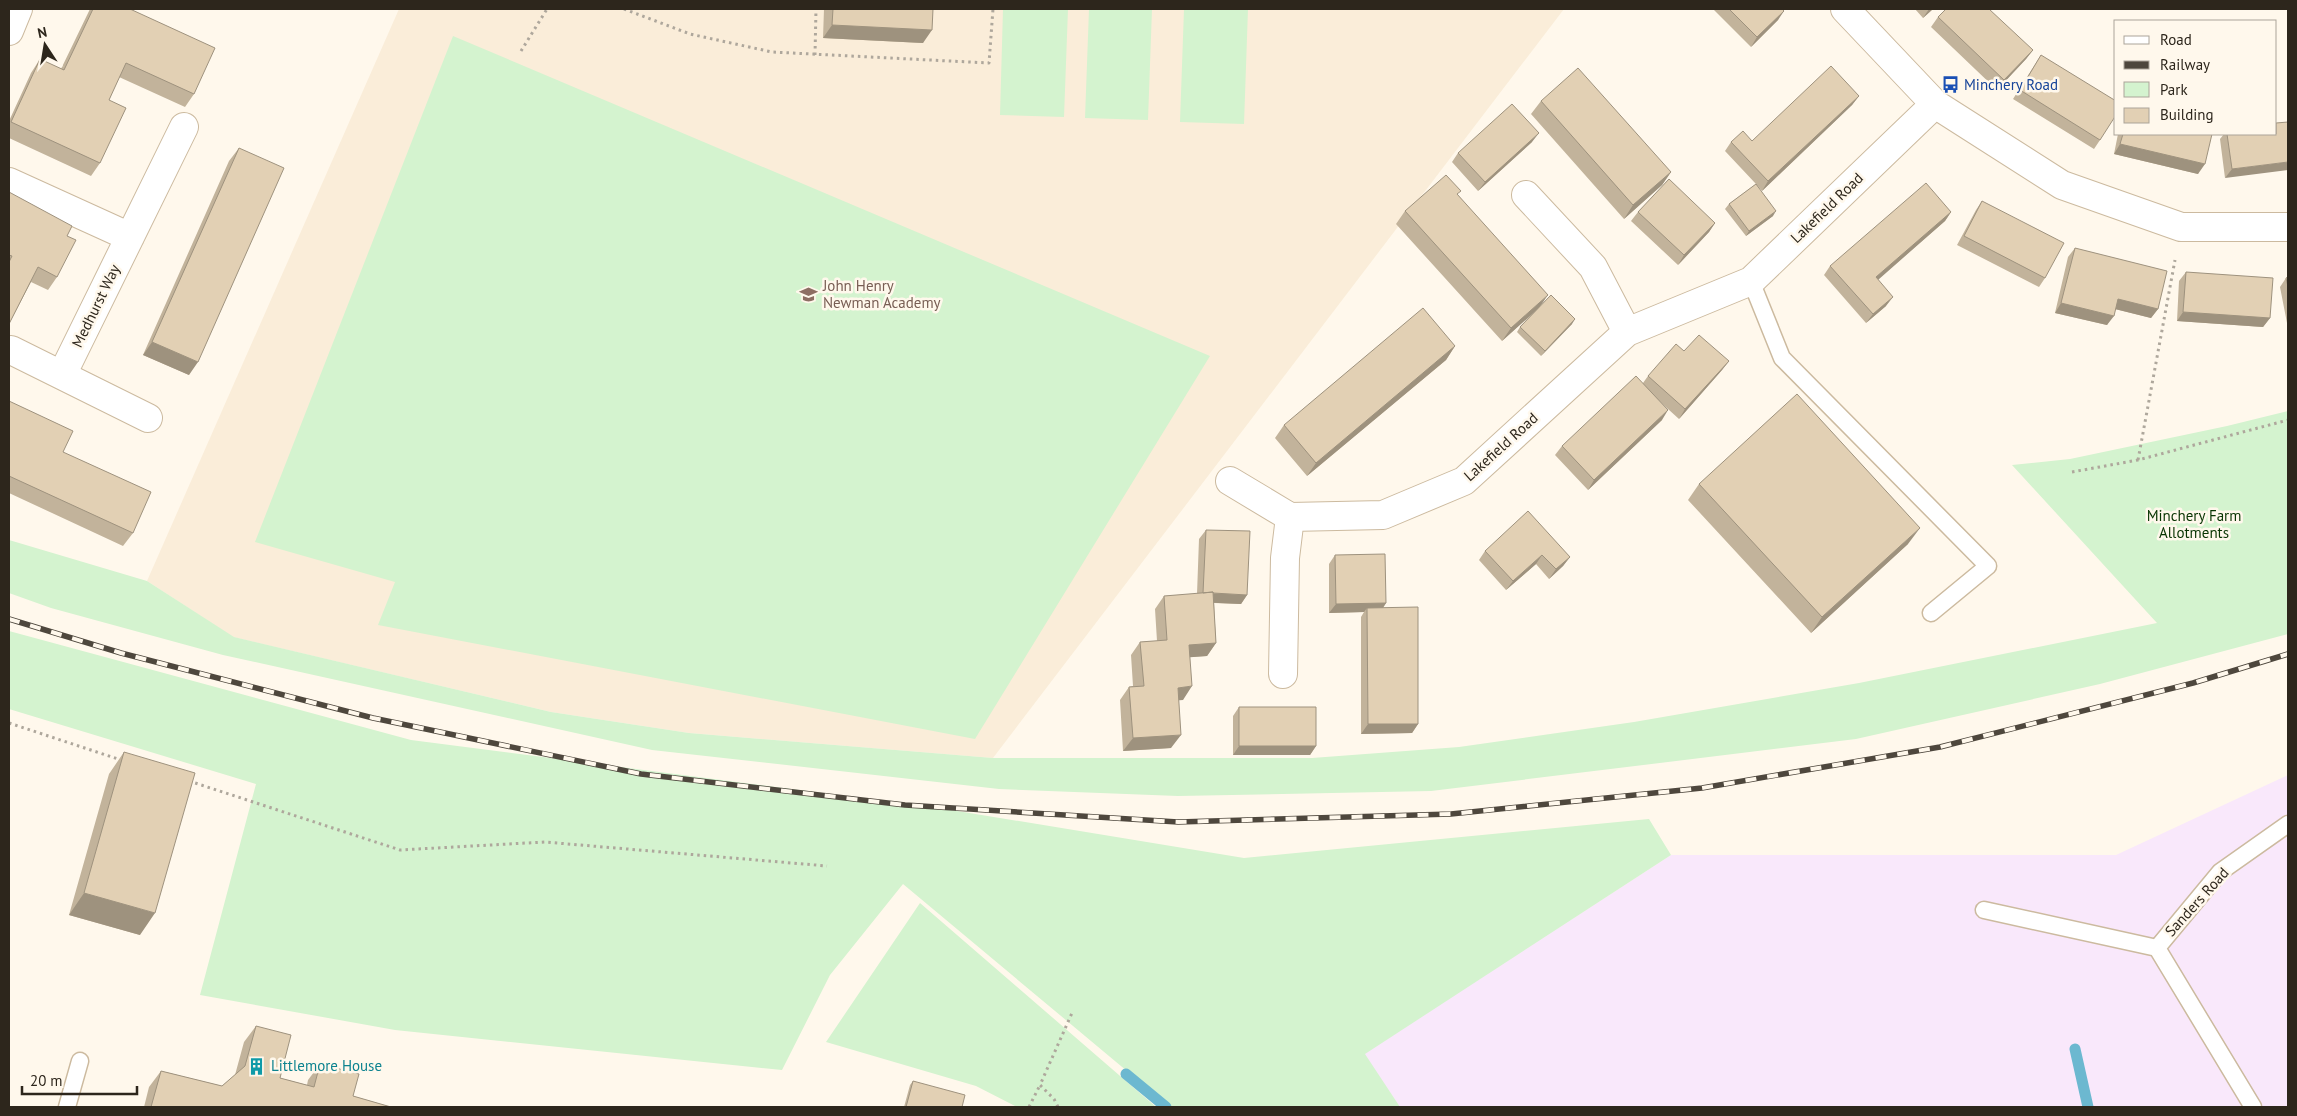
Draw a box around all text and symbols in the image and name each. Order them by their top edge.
north arrow [20,20,70,70]
legend [2114,20,2277,135]
text: N [36,23,49,42]
text: Road [2160,30,2192,49]
text: Railway [2160,55,2210,74]
bus stop icon: Minchery Road [1940,75,1960,95]
place label: Minchery Road [1964,75,2058,94]
text: Park [2160,80,2188,99]
text: Building [2160,105,2214,124]
street label: Lakefield Road [1786,168,1867,247]
street label: Medhurst Way [67,261,124,351]
place label: John Henry Newman Academy [822,276,941,312]
school or university icon: John Henry Newman Academy [799,285,819,305]
street label: Lakefield Road [1460,408,1542,485]
park label: Minchery Farm Allotments [2147,506,2241,542]
street label: Sanders Road [2161,863,2233,940]
building icon: Littlemore House [247,1056,267,1076]
place label: Littlemore House [271,1056,382,1075]
scale bar [22,1064,138,1096]
text: 20 m [30,1071,63,1090]

